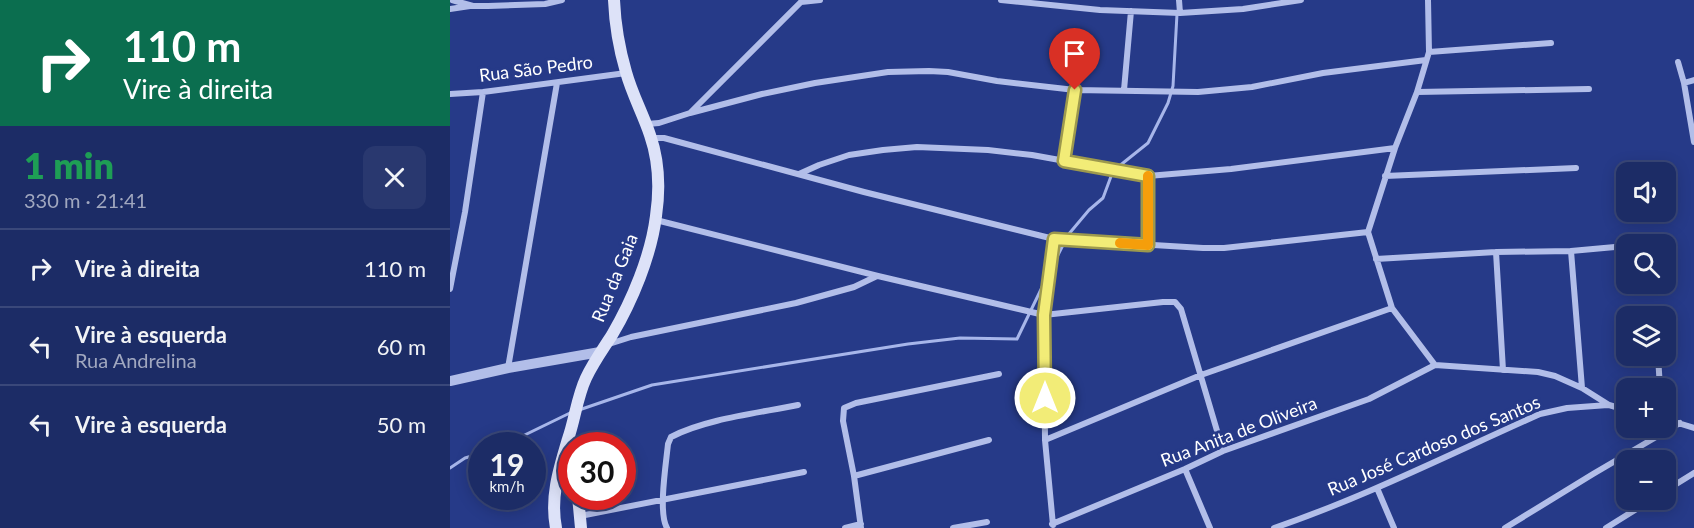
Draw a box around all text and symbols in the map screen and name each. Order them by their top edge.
text: 110 m [123,21,241,71]
icon: right [24,24,102,102]
pin [1049,28,1100,90]
icon: arrive [1058,37,1091,70]
street label: Rua São Pedro [478,50,594,86]
text: Vire à direita [123,72,273,105]
text: 1 min [24,143,114,187]
button: close [363,146,426,209]
map controls [1616,162,1676,510]
button: sound [1616,162,1676,222]
text: 330 m · 21:41 [24,188,147,212]
street label: Rua da Gaia [586,230,642,325]
button: search [1616,234,1676,294]
icon: right [24,252,57,285]
text: Vire à direita [75,255,200,282]
text: 110 m [364,255,426,282]
button: layers [1616,306,1676,366]
text: Vire à esquerda [75,321,227,348]
icon: left [24,330,57,363]
text: 60 m [377,333,426,360]
text: Rua Andrelina [75,348,197,372]
position arrow [1013,366,1077,430]
button: + [1616,378,1676,438]
street label: Rua José Cardoso dos Santos [1324,390,1544,500]
street label: Rua Anita de Oliveira [1157,391,1320,471]
icon: left [24,408,57,441]
text: Vire à esquerda [75,411,227,438]
text: 50 m [377,411,426,438]
speed limit sign: 30 [558,432,636,510]
text: 19 [490,446,524,482]
button: − [1616,450,1676,510]
text: km/h [489,477,525,495]

